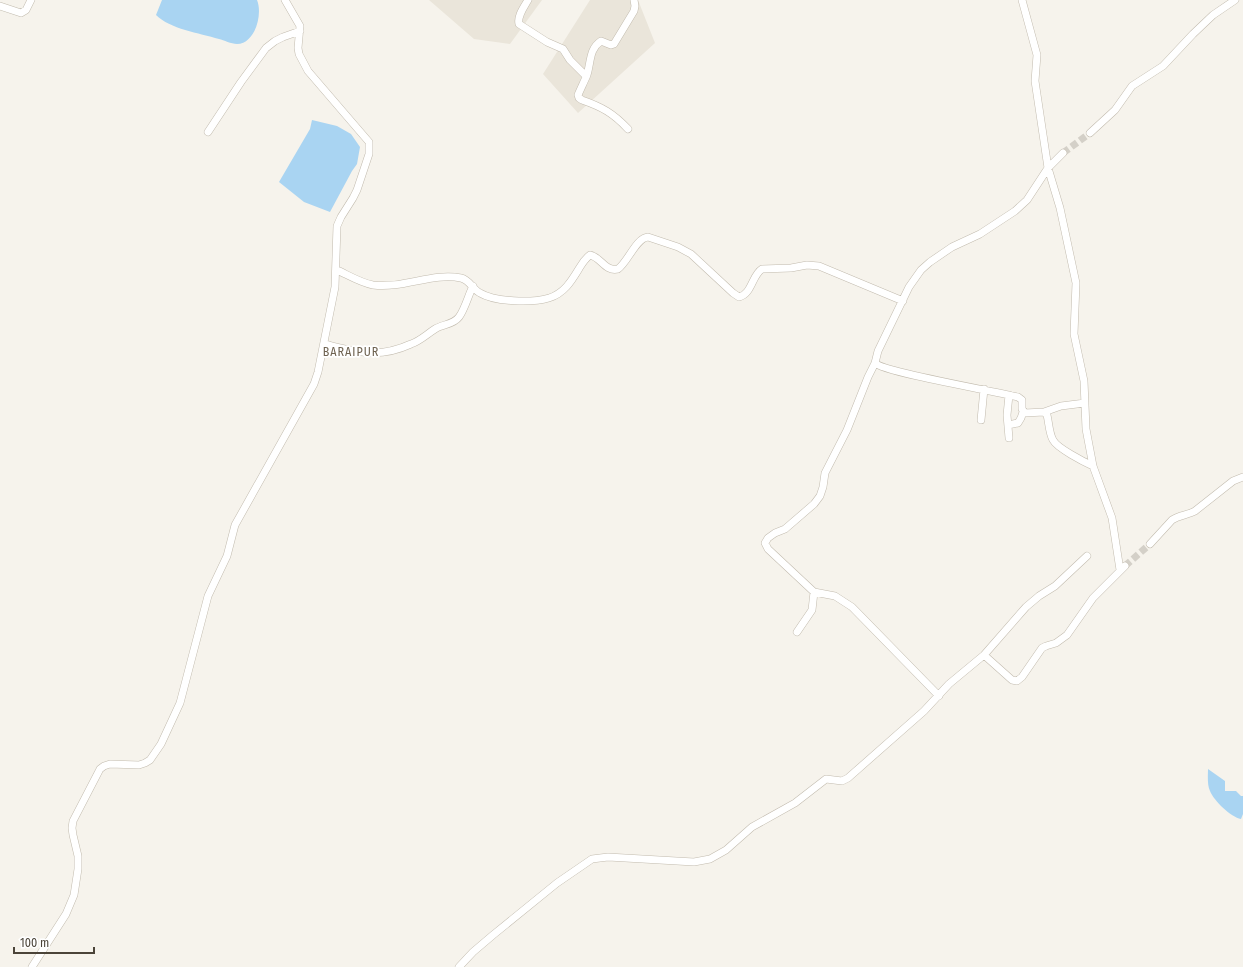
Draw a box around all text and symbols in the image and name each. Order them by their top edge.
district label: BARAIPUR [323,345,379,359]
scale bar [14,929,94,955]
text: 100 m [20,936,49,950]

